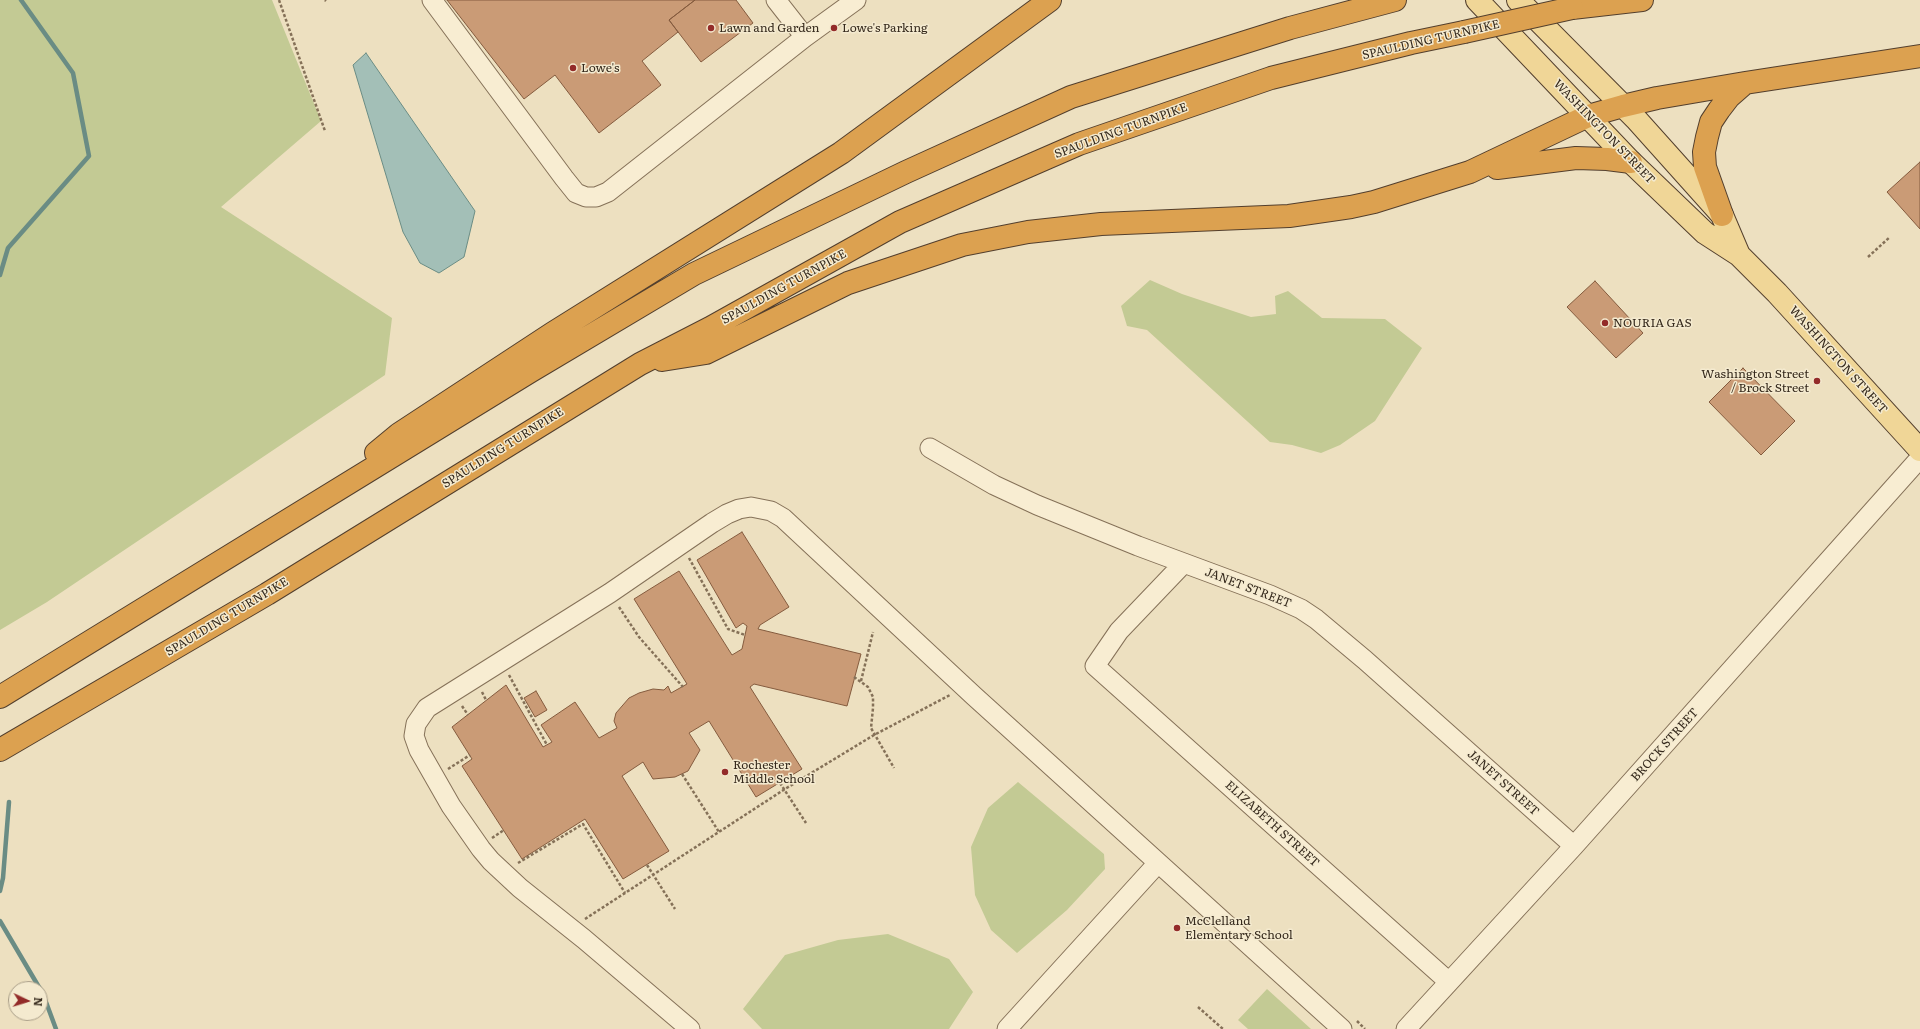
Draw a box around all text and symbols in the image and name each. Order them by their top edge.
street label: SPAULDING TURNPIKE [1361,17,1501,63]
place label: Lawn and Garden [719,21,819,35]
place label: Lowe's Parking [842,21,928,35]
marker: Lawn and Garden [706,23,716,33]
marker: Lowe's Parking [829,23,839,33]
place label: Lowe's [581,61,619,75]
marker: Lowe's [568,63,578,73]
street label: WASHINGTON STREET [1550,77,1658,187]
street label: SPAULDING TURNPIKE [1052,100,1190,162]
street label: SPAULDING TURNPIKE [719,247,849,327]
street label: WASHINGTON STREET [1786,303,1890,417]
place label: NOURIA GAS [1613,316,1692,330]
marker: NOURIA GAS [1600,318,1610,328]
place label: Washington Street / Brock Street [1701,367,1809,395]
marker: Washington Street / Brock Street [1812,376,1822,386]
street label: SPAULDING TURNPIKE [440,405,566,491]
street label: JANET STREET [1203,565,1293,611]
street label: SPAULDING TURNPIKE [163,575,291,659]
street label: BROCK STREET [1628,705,1702,785]
street label: JANET STREET [1464,747,1542,819]
place label: Rochester Middle School [733,758,815,786]
marker: Rochester Middle School [720,767,730,777]
street label: ELIZABETH STREET [1222,778,1322,870]
place label: McClelland Elementary School [1185,914,1293,942]
marker: McClelland Elementary School [1172,923,1182,933]
north arrow [8,981,48,1021]
text: N [31,997,47,1007]

